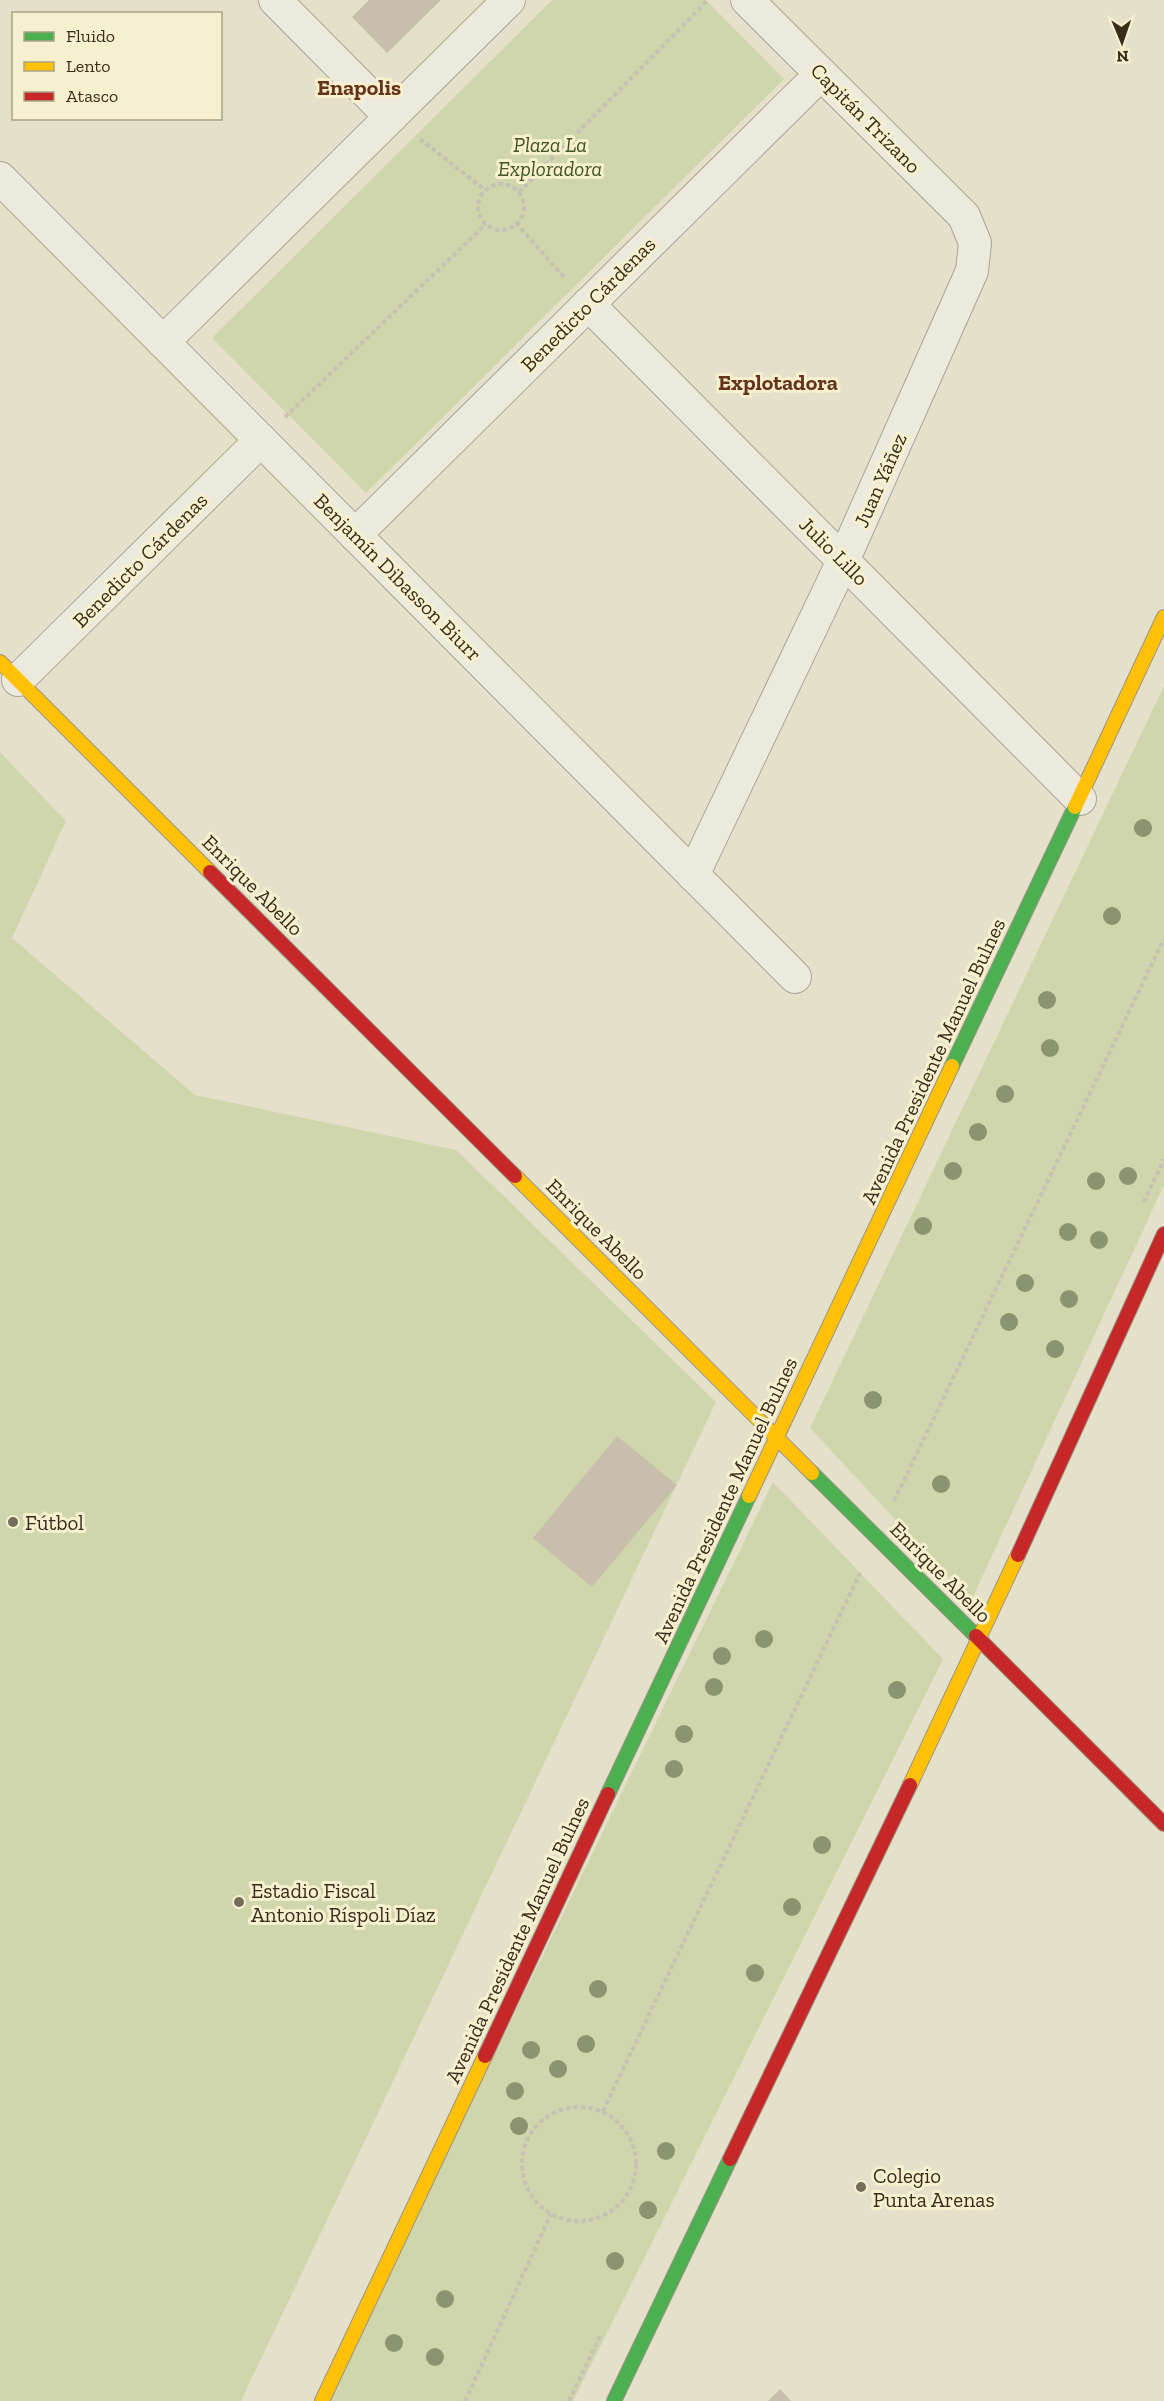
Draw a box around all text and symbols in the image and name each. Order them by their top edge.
legend [12,12,222,120]
north arrow [1092,12,1152,72]
text: Fluido [66,25,115,47]
text: N [1116,47,1129,66]
text: Lento [66,55,111,77]
street label: Capitán Trizano [806,58,926,178]
district label: Enapolis [317,74,401,101]
text: Atasco [66,85,118,107]
park label: Plaza La Exploradora [498,132,602,181]
street label: Benedicto Cárdenas [515,231,661,377]
district label: Explotadora [718,369,838,396]
street label: Juan Yáñez [848,429,912,531]
street label: Benedicto Cárdenas [67,487,213,633]
street label: Benjamín Dibasson Biurr [308,488,487,667]
street label: Julio Lillo [794,511,874,591]
street label: Enrique Abello [197,829,309,941]
street label: Avenida Presidente Manuel Bulnes [856,914,1010,1208]
street label: Enrique Abello [541,1173,653,1285]
street label: Avenida Presidente Manuel Bulnes [648,1353,802,1647]
place label: Fútbol [25,1510,84,1535]
marker: Fútbol [6,1515,20,1529]
street label: Enrique Abello [885,1516,997,1628]
street label: Avenida Presidente Manuel Bulnes [440,1793,594,2087]
place label: Estadio Fiscal Antonio Ríspoli Díaz [251,1878,436,1927]
marker: Estadio Fiscal Antonio Ríspoli Díaz [232,1895,246,1909]
place label: Colegio Punta Arenas [873,2163,995,2212]
marker: Colegio Punta Arenas [854,2180,868,2194]

